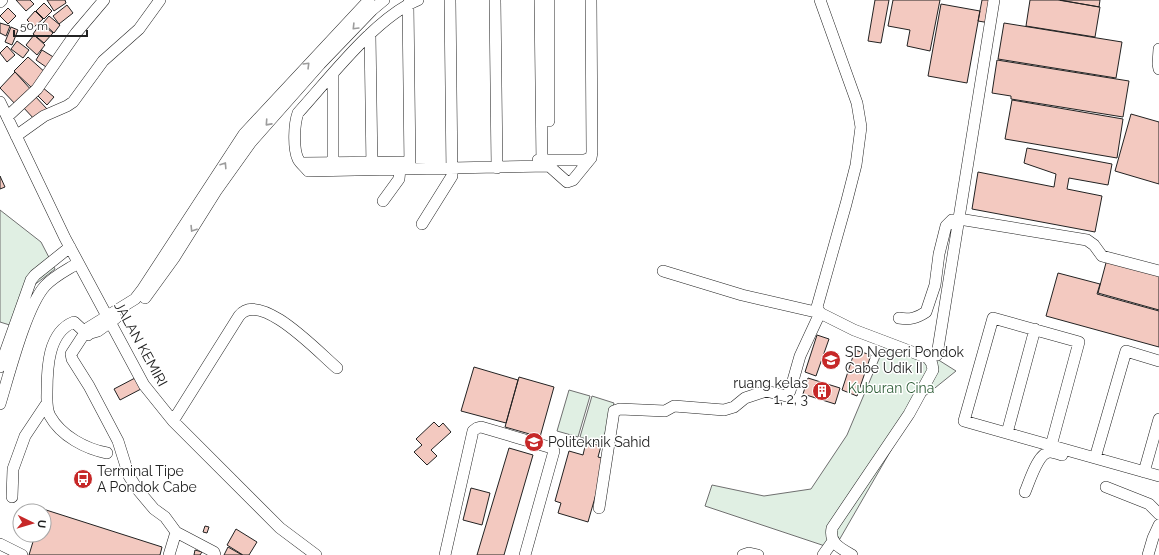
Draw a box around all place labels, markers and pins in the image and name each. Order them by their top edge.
place label: SD Negeri Pondok Cabe Udik II [845,344,964,376]
school or university icon: SD Negeri Pondok Cabe Udik II [820,349,842,371]
place label: ruang kelas 1, 2, 3 [733,375,808,407]
building icon: ruang kelas 1, 2, 3 [811,380,833,402]
school or university icon: Politeknik Sahid [523,431,545,453]
place label: Politeknik Sahid [548,434,650,450]
place label: Terminal Tipe A Pondok Cabe [97,463,197,495]
bus stop icon: Terminal Tipe A Pondok Cabe [72,468,94,490]

